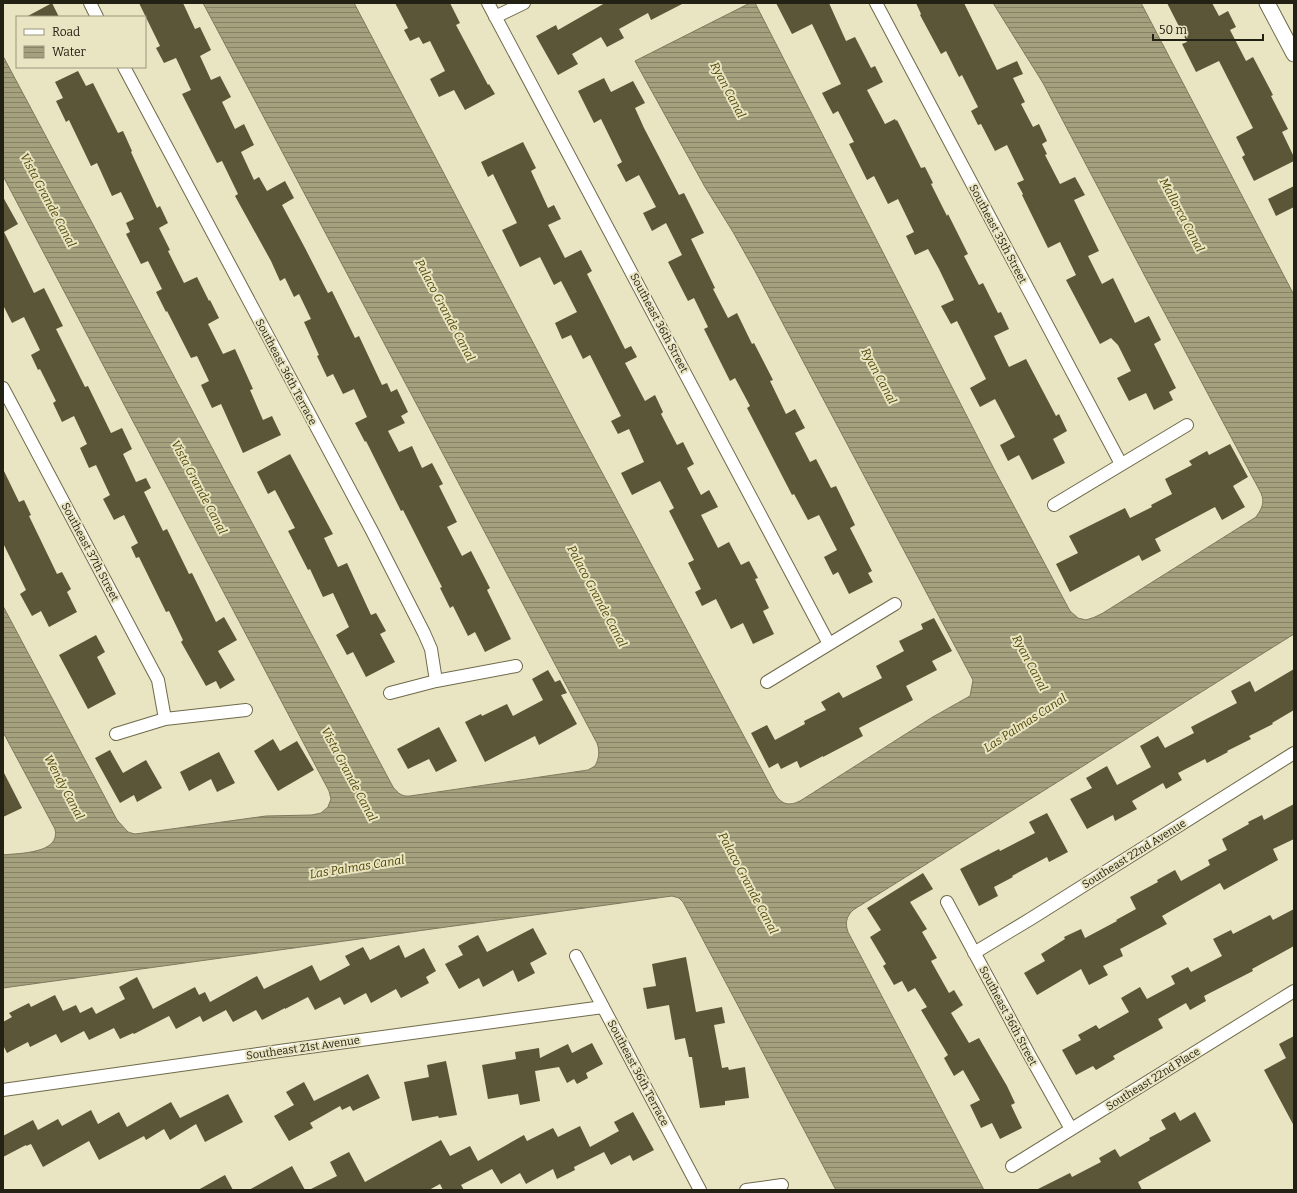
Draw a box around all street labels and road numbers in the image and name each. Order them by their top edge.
street label: Southeast 35th Street [966,182,1030,286]
street label: Southeast 36th Street [627,271,691,375]
street label: Southeast 36th Terrace [253,317,319,427]
street label: Southeast 37th Street [59,501,121,603]
street label: Southeast 22nd Avenue [1080,817,1188,891]
street label: Southeast 36th Street [976,964,1040,1068]
street label: Southeast 36th Terrace [605,1018,671,1128]
street label: Southeast 21st Avenue [245,1034,361,1062]
street label: Southeast 22nd Place [1104,1045,1202,1113]

